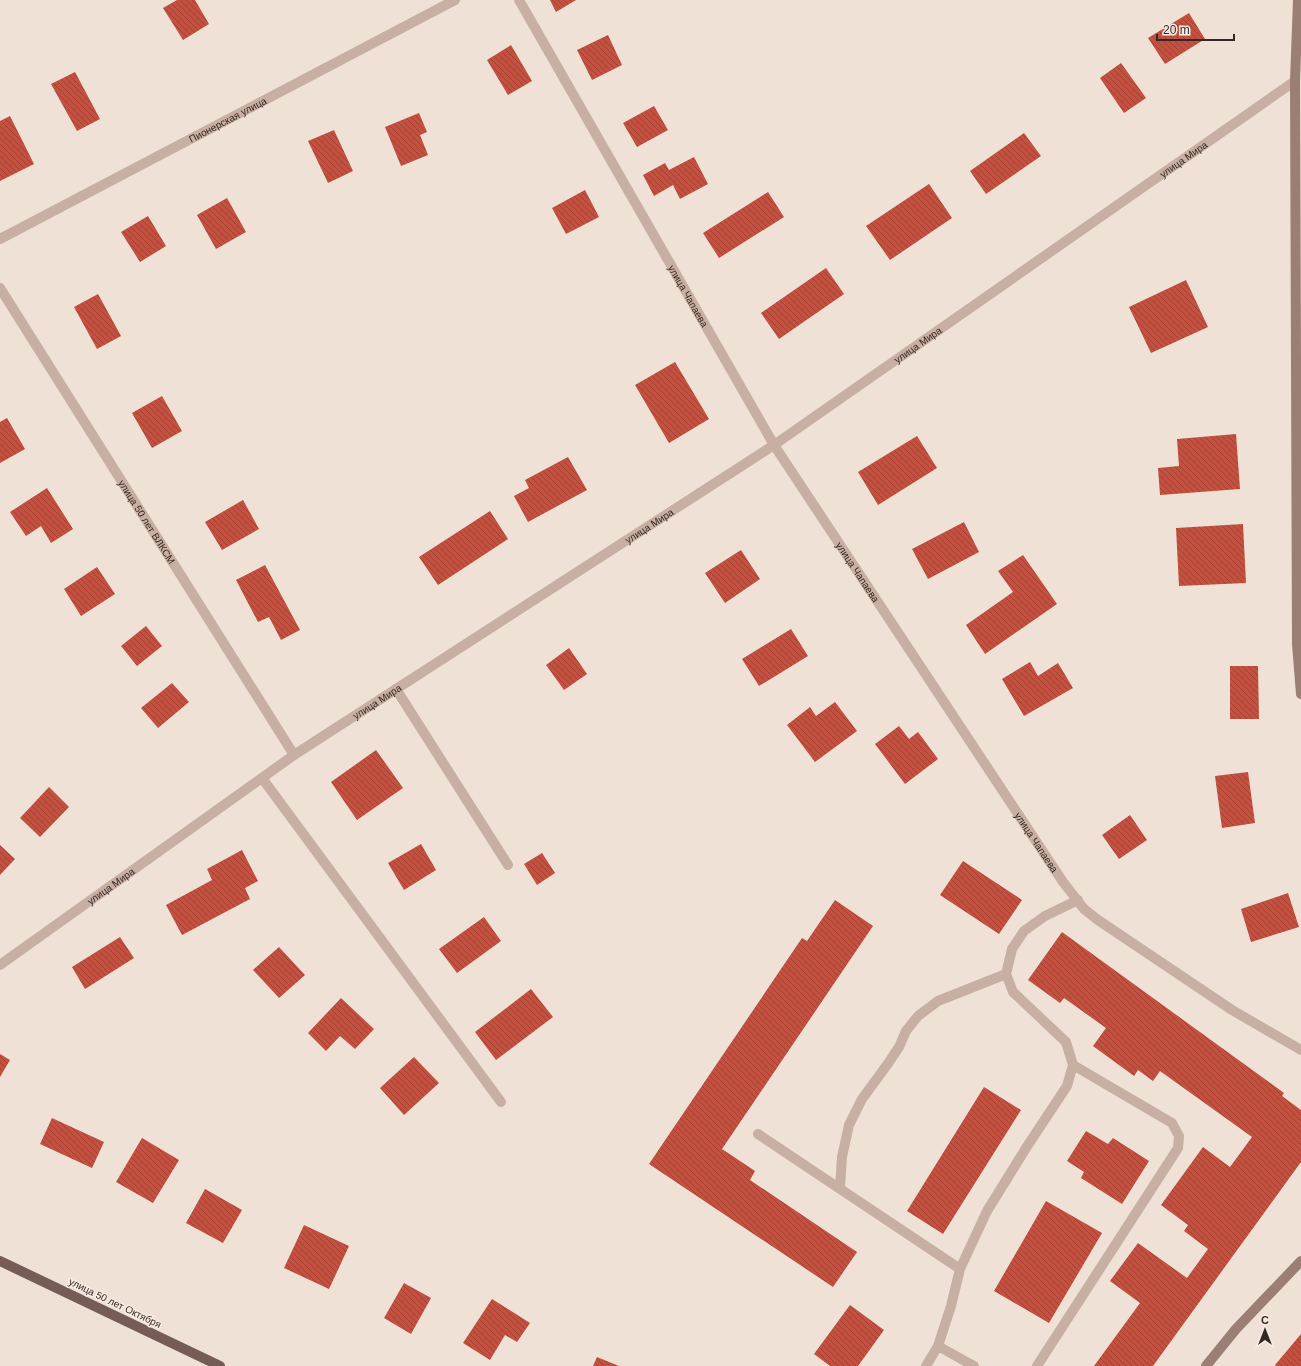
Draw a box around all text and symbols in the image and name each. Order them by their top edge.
scale bar [1157,16,1234,42]
text: 20 m [1163,23,1190,37]
street label: Пионерская улица [187,94,268,144]
street label: улица Мира [1157,138,1210,179]
street label: улица Чапаева [666,263,711,329]
street label: улица Мира [892,324,944,365]
street label: улица 50 лет ВЛКСМ [117,478,178,566]
street label: улица Мира [623,506,676,545]
street label: улица Чапаева [834,540,882,604]
street label: улица Мира [351,682,404,721]
street label: улица Чапаева [1013,810,1061,875]
street label: улица Мира [85,865,137,907]
street label: улица 50 лет Октября [67,1276,163,1330]
north arrow [1245,1310,1285,1350]
text: С [1261,1314,1269,1326]

